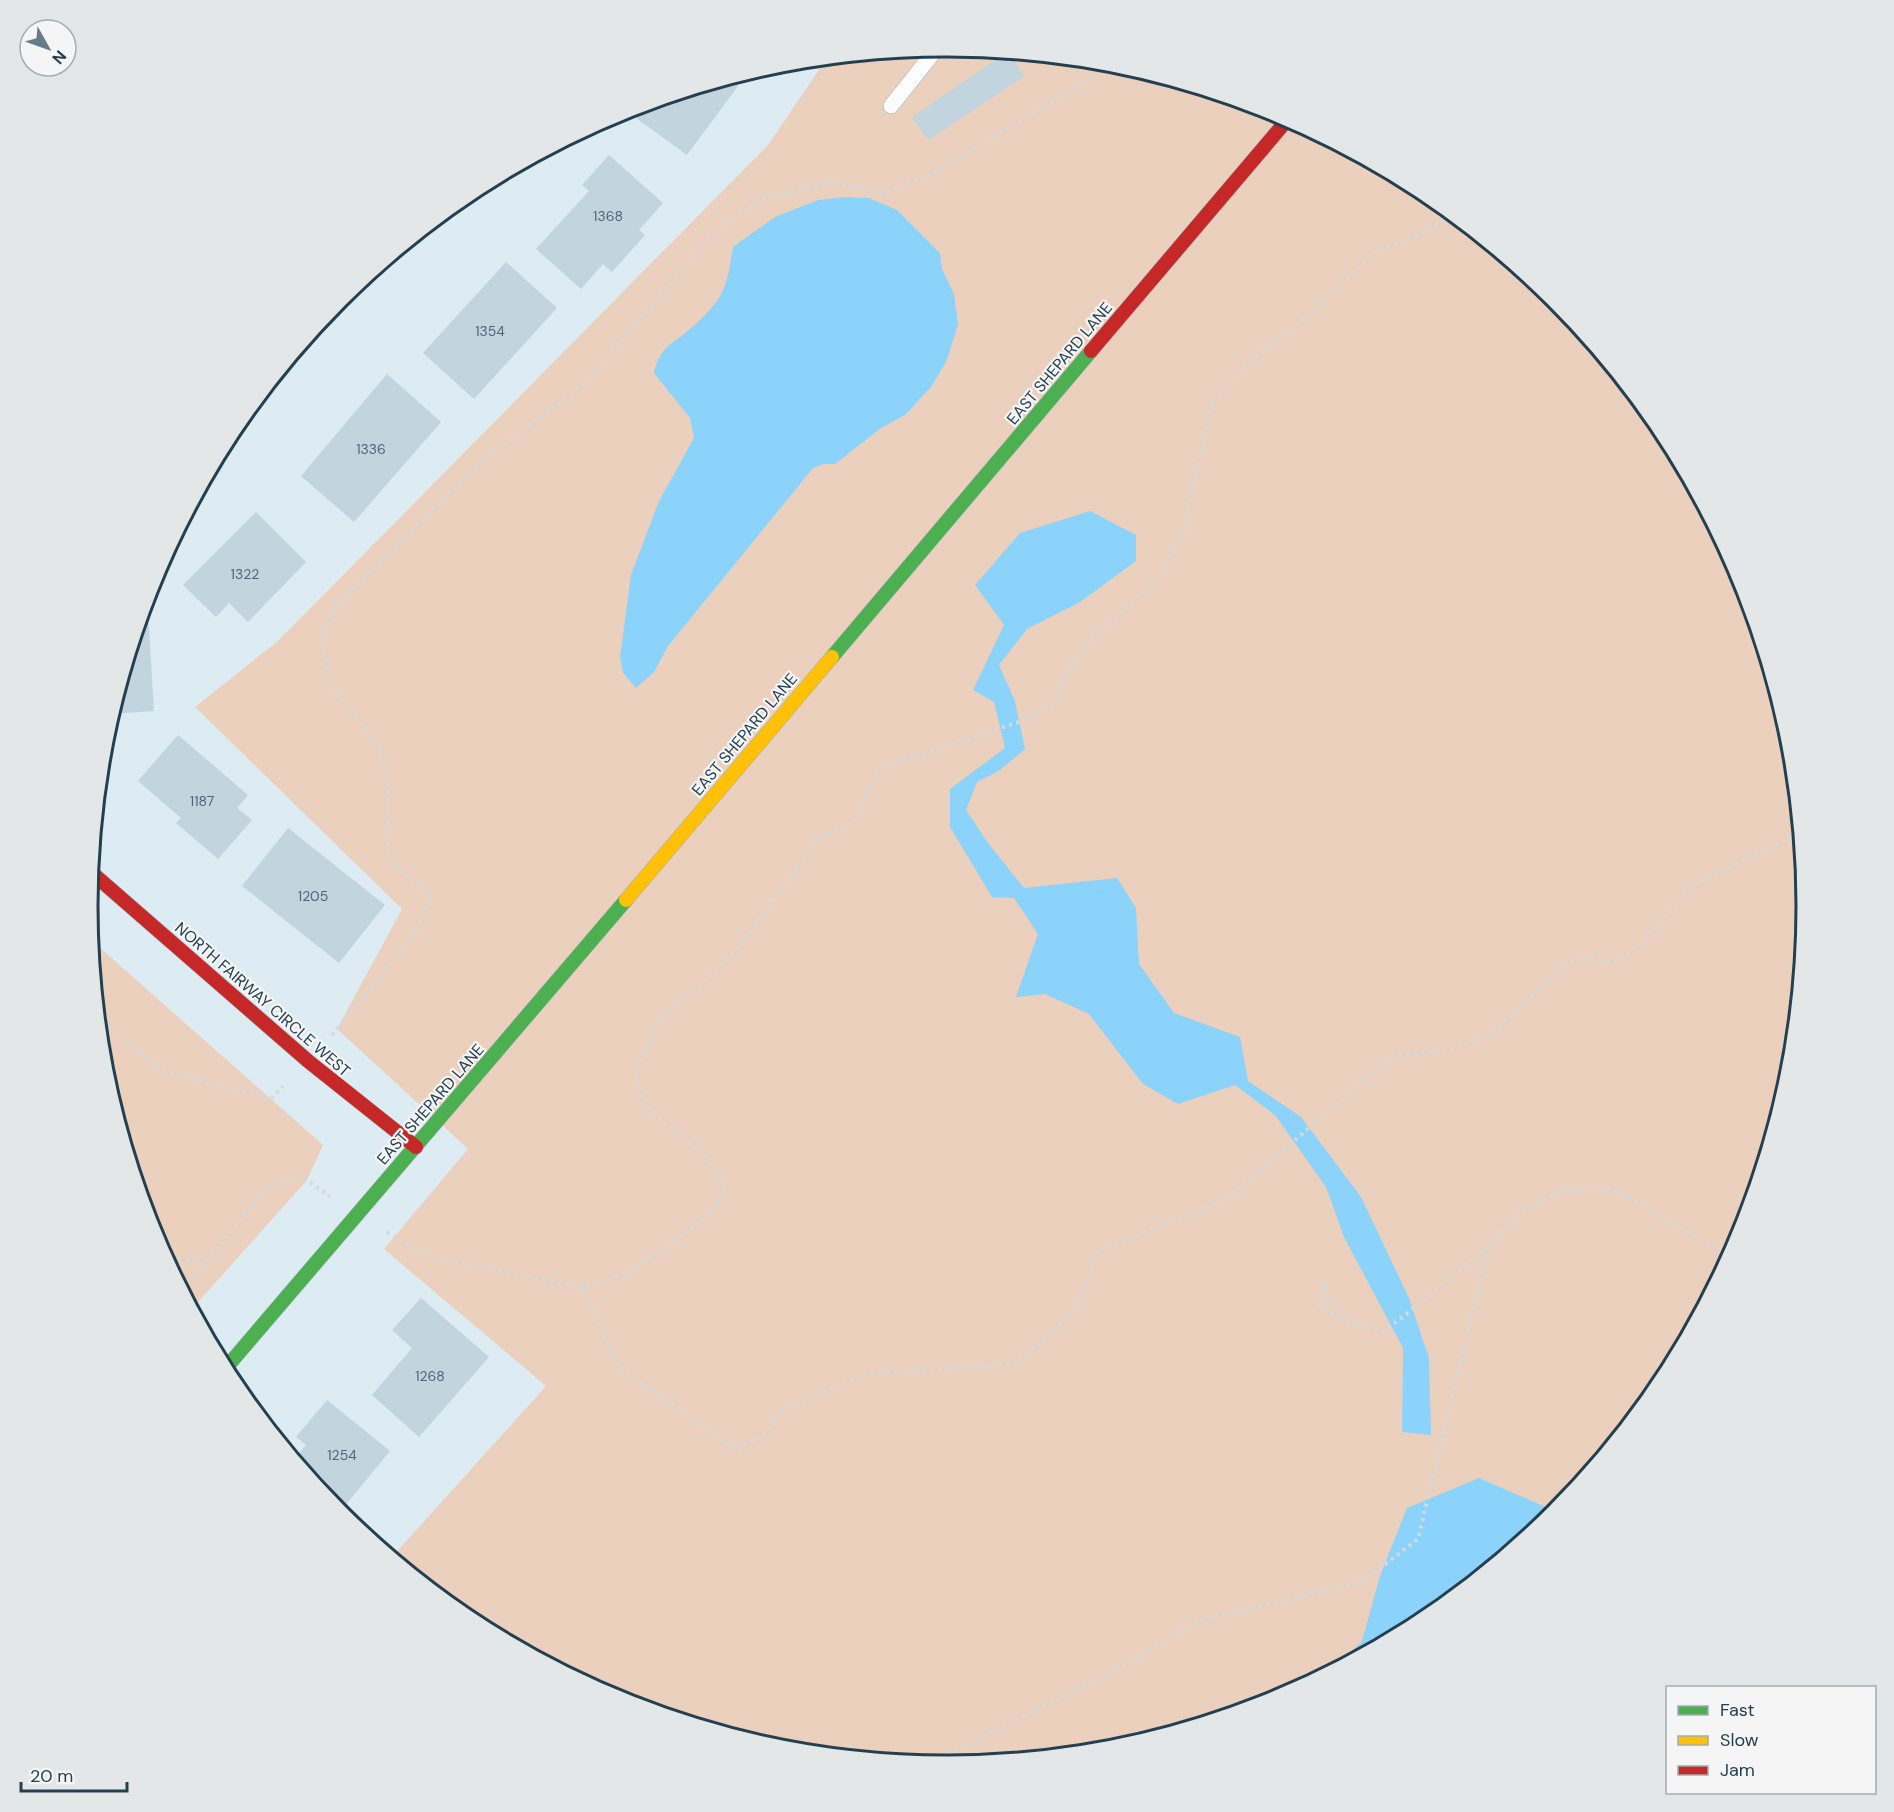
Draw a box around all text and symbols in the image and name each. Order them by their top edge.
north arrow [18,18,78,78]
text: N [47,46,71,69]
house number: 1368 [593,207,623,225]
street label: EAST SHEPARD LANE [1002,298,1117,429]
house number: 1354 [475,322,505,340]
house number: 1336 [356,440,386,458]
house number: 1322 [231,565,259,583]
street label: EAST SHEPARD LANE [687,669,802,800]
house number: 1187 [190,792,214,810]
house number: 1205 [298,887,328,905]
street label: NORTH FAIRWAY CIRCLE WEST [171,917,355,1081]
street label: EAST SHEPARD LANE [372,1039,489,1169]
house number: 1268 [415,1367,445,1385]
house number: 1254 [327,1446,357,1464]
legend [1666,1686,1876,1794]
text: Fast [1720,1698,1755,1722]
text: Slow [1720,1728,1759,1752]
scale bar [21,1755,128,1793]
text: Jam [1720,1758,1755,1782]
text: 20 m [30,1764,73,1788]

